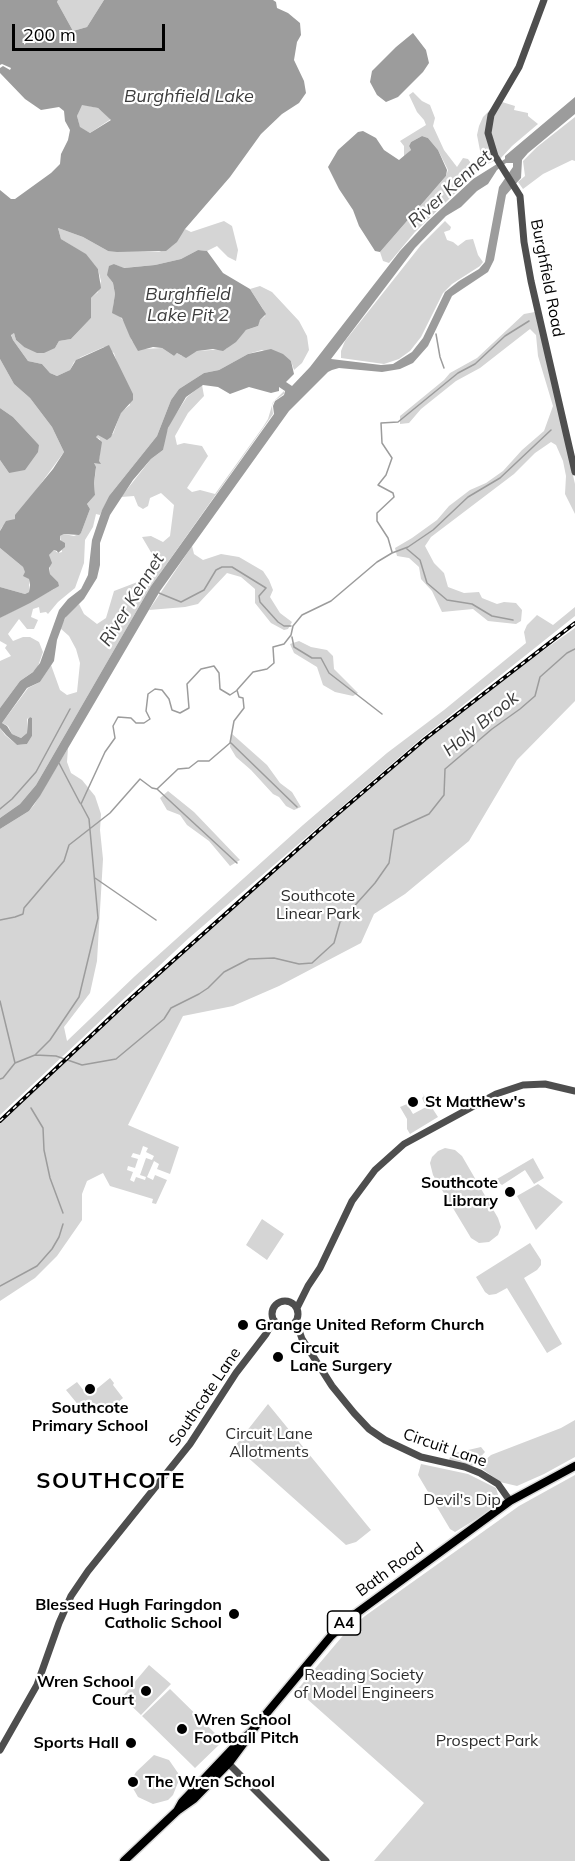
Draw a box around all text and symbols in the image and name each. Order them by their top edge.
scale bar [15,12,168,50]
text: 200 m [23,23,76,46]
water label: Burghfield Lake [124,86,254,108]
water label: River Kennet [404,146,496,232]
street label: Burghfield Road [526,217,568,339]
water label: Burghfield Lake Pit 2 [145,284,231,326]
water label: River Kennet [95,550,169,650]
water label: Holy Brook [439,687,523,761]
park label: Southcote Linear Park [276,886,360,924]
place label: St Matthew's [425,1092,526,1112]
marker: St Matthew's [406,1095,420,1109]
place label: Southcote Library [421,1173,498,1211]
marker: Southcote Library [503,1185,517,1199]
place label: Grange United Reform Church [255,1315,484,1335]
marker: Grange United Reform Church [236,1318,250,1332]
place label: Circuit Lane Surgery [290,1338,392,1376]
street label: Southcote Lane [165,1344,245,1450]
marker: Circuit Lane Surgery [271,1350,285,1364]
marker: Southcote Primary School [83,1382,97,1396]
place label: Southcote Primary School [32,1398,148,1436]
park label: Circuit Lane Allotments [225,1424,313,1462]
street label: Circuit Lane [400,1425,490,1471]
district label: SOUTHCOTE [36,1468,186,1494]
park label: Devil's Dip [423,1490,501,1510]
street label: Bath Road [352,1539,428,1601]
place label: Blessed Hugh Faringdon Catholic School [35,1595,222,1633]
marker: Blessed Hugh Faringdon Catholic School [227,1607,241,1621]
road number: A4 [328,1611,360,1635]
park label: Reading Society of Model Engineers [294,1665,434,1703]
place label: Wren School Court [37,1672,134,1710]
marker: Wren School Court [139,1684,153,1698]
place label: Wren School Football Pitch [194,1710,299,1748]
marker: Wren School Football Pitch [175,1722,189,1736]
park label: Prospect Park [436,1731,538,1751]
place label: Sports Hall [33,1733,119,1753]
marker: Sports Hall [124,1736,138,1750]
place label: The Wren School [145,1772,275,1792]
marker: The Wren School [126,1775,140,1789]

